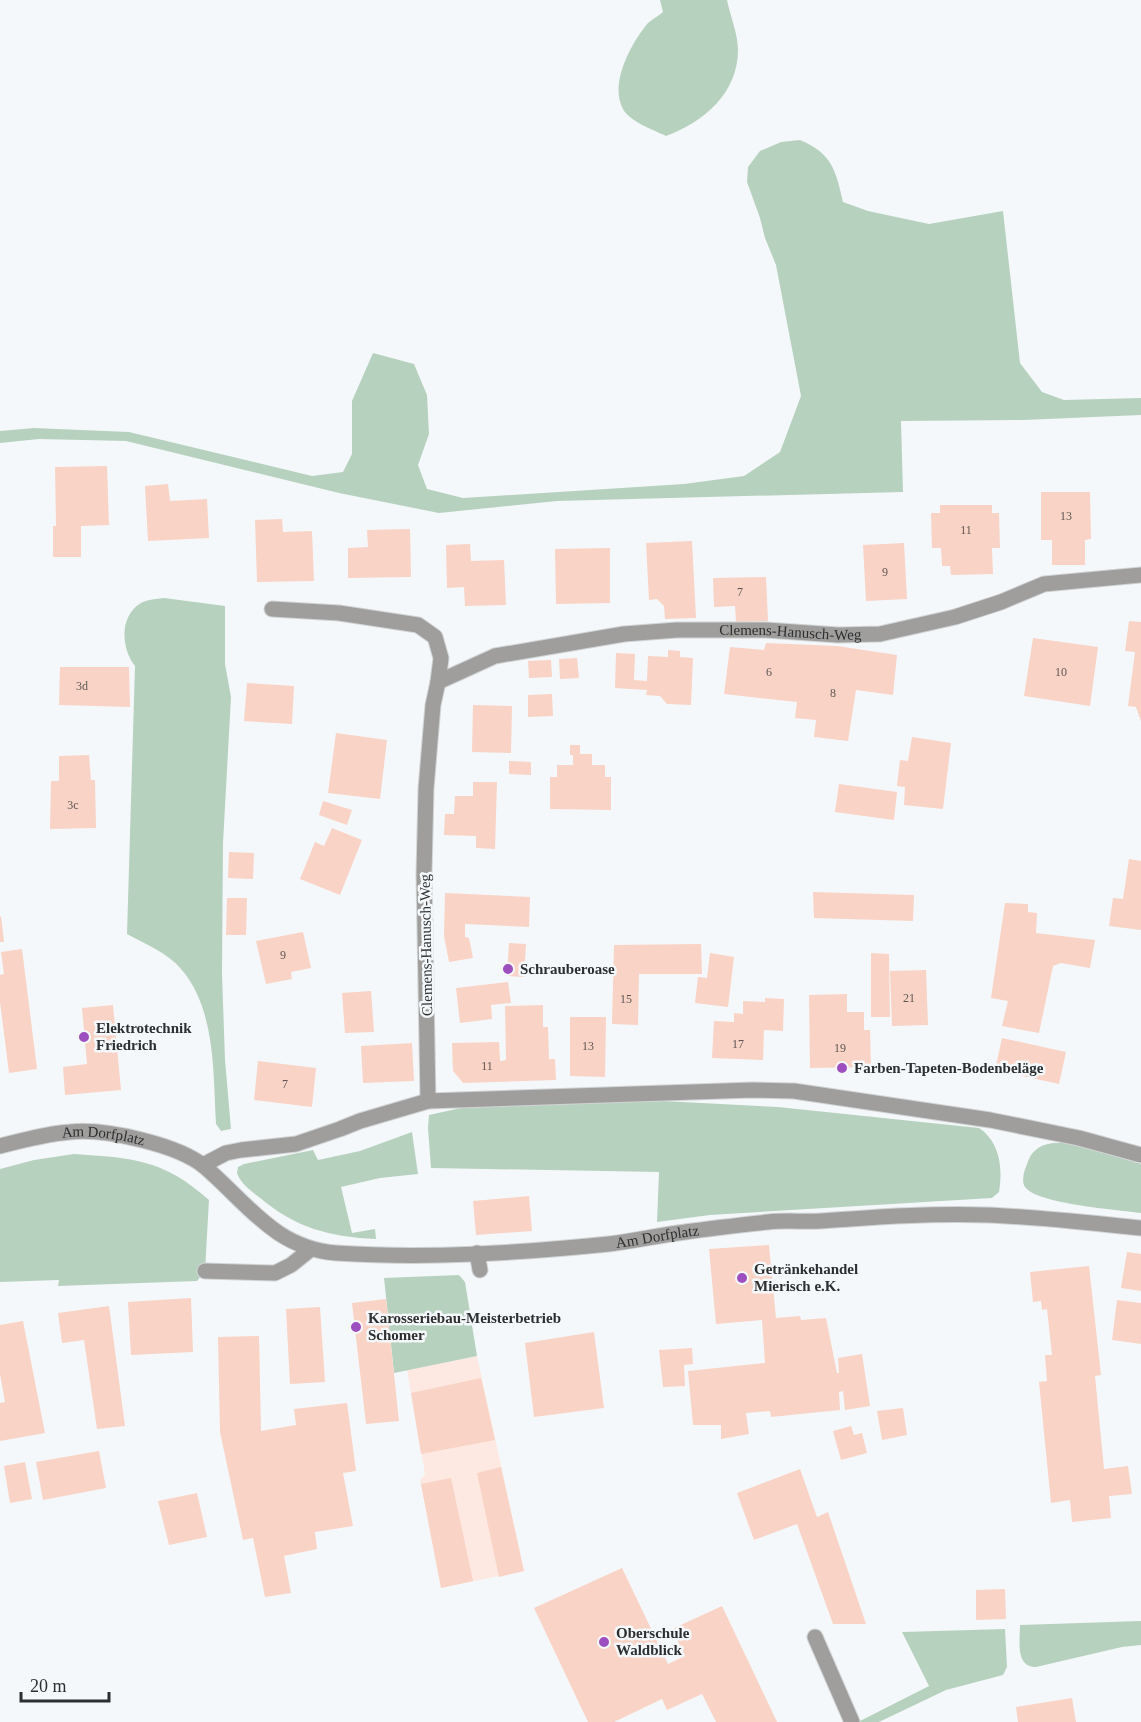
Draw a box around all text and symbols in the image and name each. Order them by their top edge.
house number: 13 [1060,509,1072,523]
house number: 11 [960,523,972,537]
house number: 9 [882,565,888,579]
house number: 7 [737,585,743,599]
street label: Clemens-Hanusch-Weg [719,622,862,643]
house number: 6 [766,665,772,679]
house number: 10 [1055,665,1067,679]
house number: 3d [76,679,88,693]
house number: 8 [830,686,836,700]
house number: 3c [67,798,79,812]
street label: Clemens-Hanusch-Weg [417,873,435,1016]
house number: 9 [280,948,286,962]
place label: Schrauberoase [520,961,615,977]
marker: Schrauberoase [501,962,515,976]
house number: 21 [903,991,915,1005]
house number: 15 [620,992,632,1006]
place label: Elektrotechnik Friedrich [96,1020,192,1053]
marker: Elektrotechnik Friedrich [77,1030,91,1044]
house number: 17 [732,1037,744,1051]
house number: 13 [582,1039,594,1053]
house number: 19 [834,1041,846,1055]
house number: 11 [481,1059,493,1073]
place label: Farben-Tapeten-Bodenbeläge [854,1060,1044,1076]
marker: Farben-Tapeten-Bodenbeläge [835,1061,849,1075]
house number: 7 [282,1077,288,1091]
street label: Am Dorfplatz [61,1123,147,1149]
street label: Am Dorfplatz [615,1222,700,1251]
place label: Getränkehandel Mierisch e.K. [754,1261,858,1294]
marker: Getränkehandel Mierisch e.K. [735,1271,749,1285]
place label: Karosseriebau-Meisterbetrieb Schomer [368,1310,561,1343]
marker: Karosseriebau-Meisterbetrieb Schomer [349,1320,363,1334]
place label: Oberschule Waldblick [616,1625,690,1658]
marker: Oberschule Waldblick [597,1635,611,1649]
scale bar [21,1665,110,1703]
text: 20 m [30,1676,67,1696]

